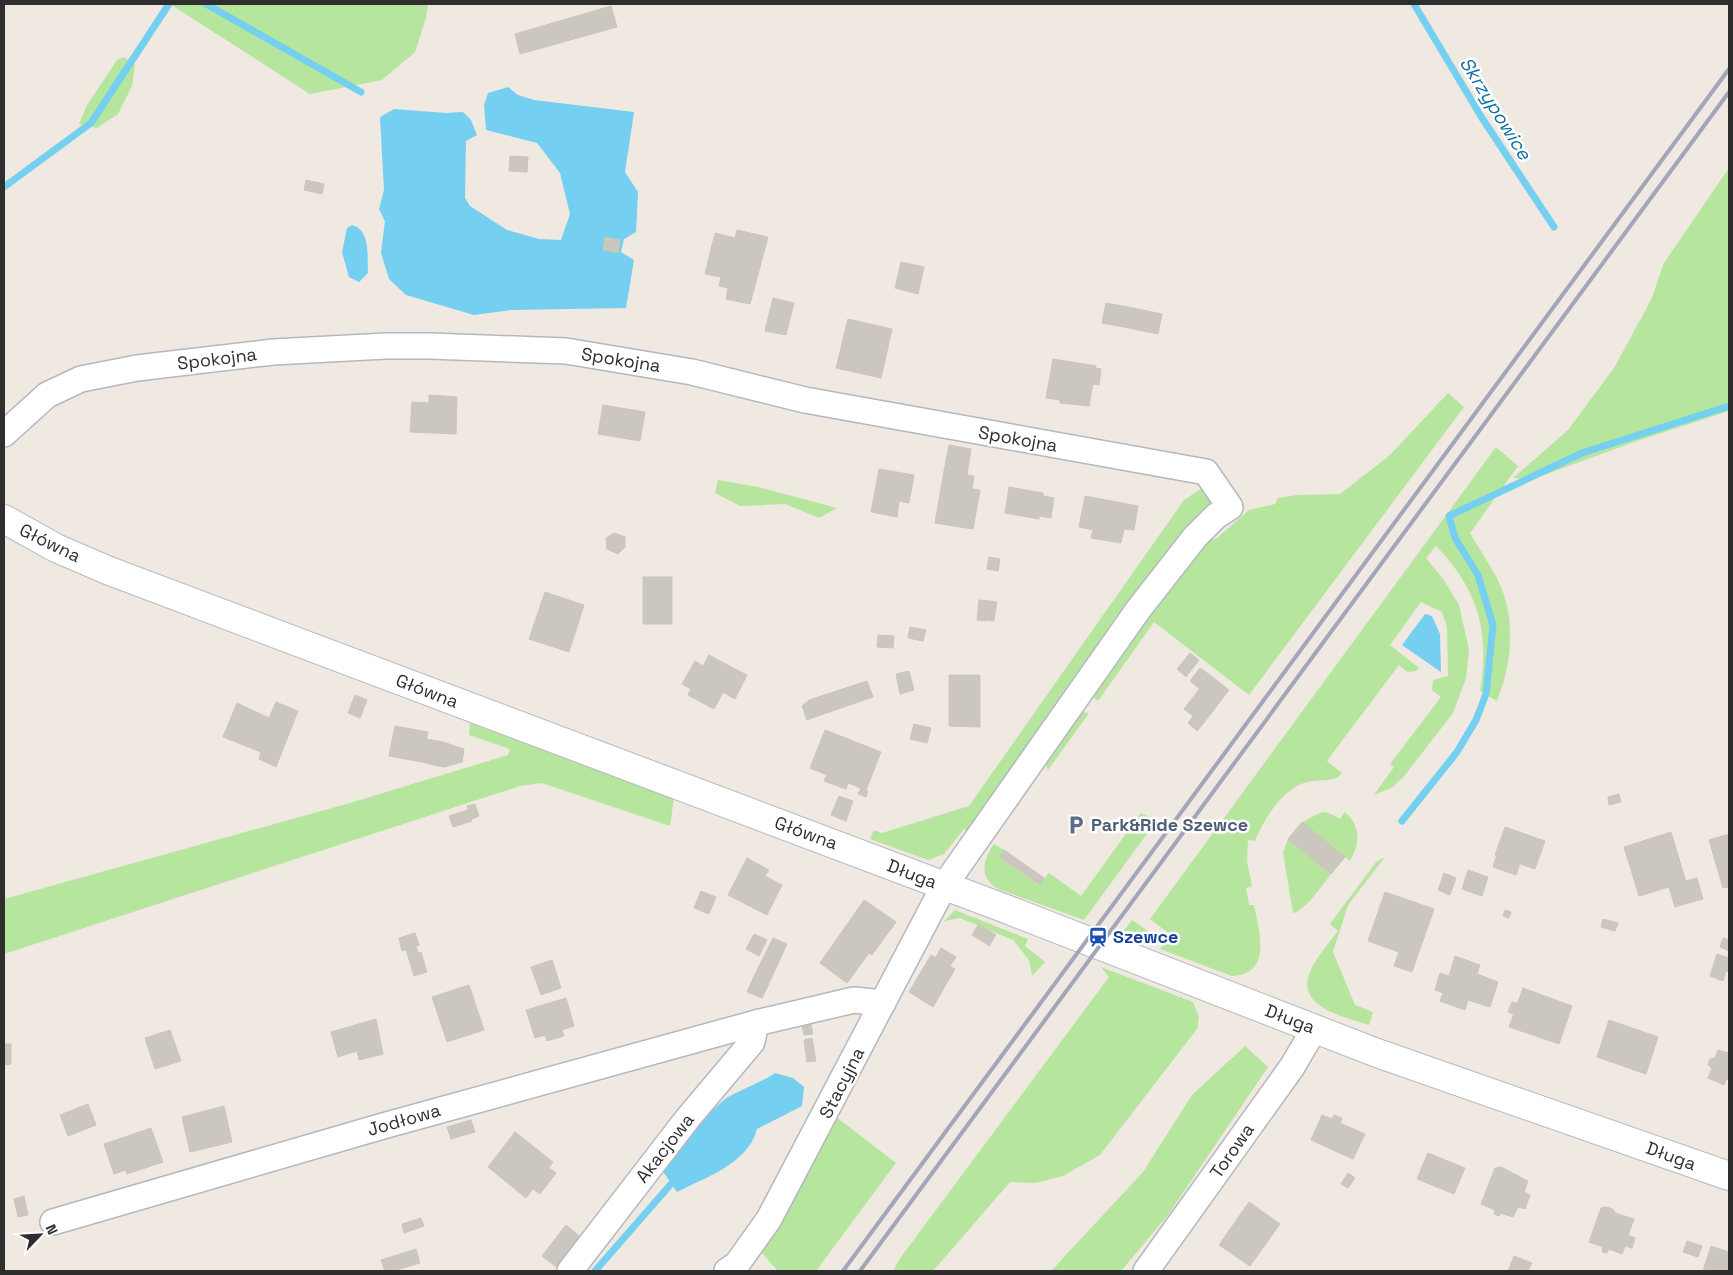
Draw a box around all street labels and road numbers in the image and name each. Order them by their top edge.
street label: Spokojna [176,342,258,375]
street label: Spokojna [580,342,662,377]
street label: Spokojna [977,420,1059,457]
street label: Główna [16,518,85,567]
street label: Główna [393,668,462,713]
street label: Główna [772,811,841,855]
street label: Długa [884,854,940,893]
street label: Długa [1262,999,1318,1038]
street label: Stacyjna [814,1043,869,1122]
street label: Jodłowa [365,1098,443,1141]
street label: Akacjowa [630,1108,699,1187]
street label: Torowa [1204,1119,1259,1183]
street label: Długa [1643,1136,1699,1175]

